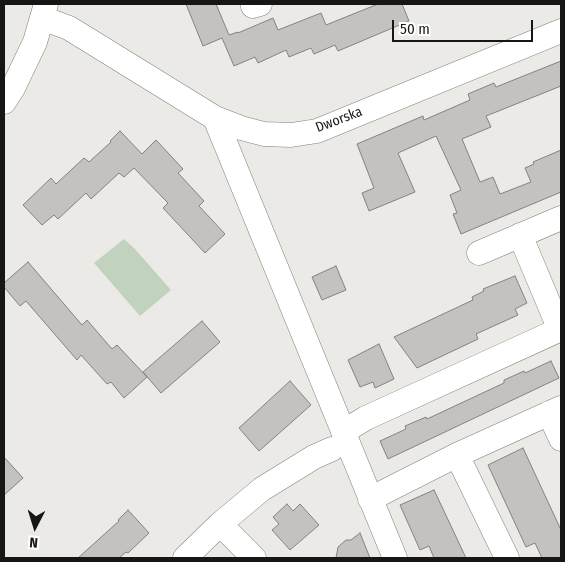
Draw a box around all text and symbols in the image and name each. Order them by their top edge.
scale bar [395,10,536,42]
text: 50 m [400,20,430,38]
street label: Dworska [313,103,365,137]
north arrow [10,502,60,552]
text: N [29,534,39,551]

